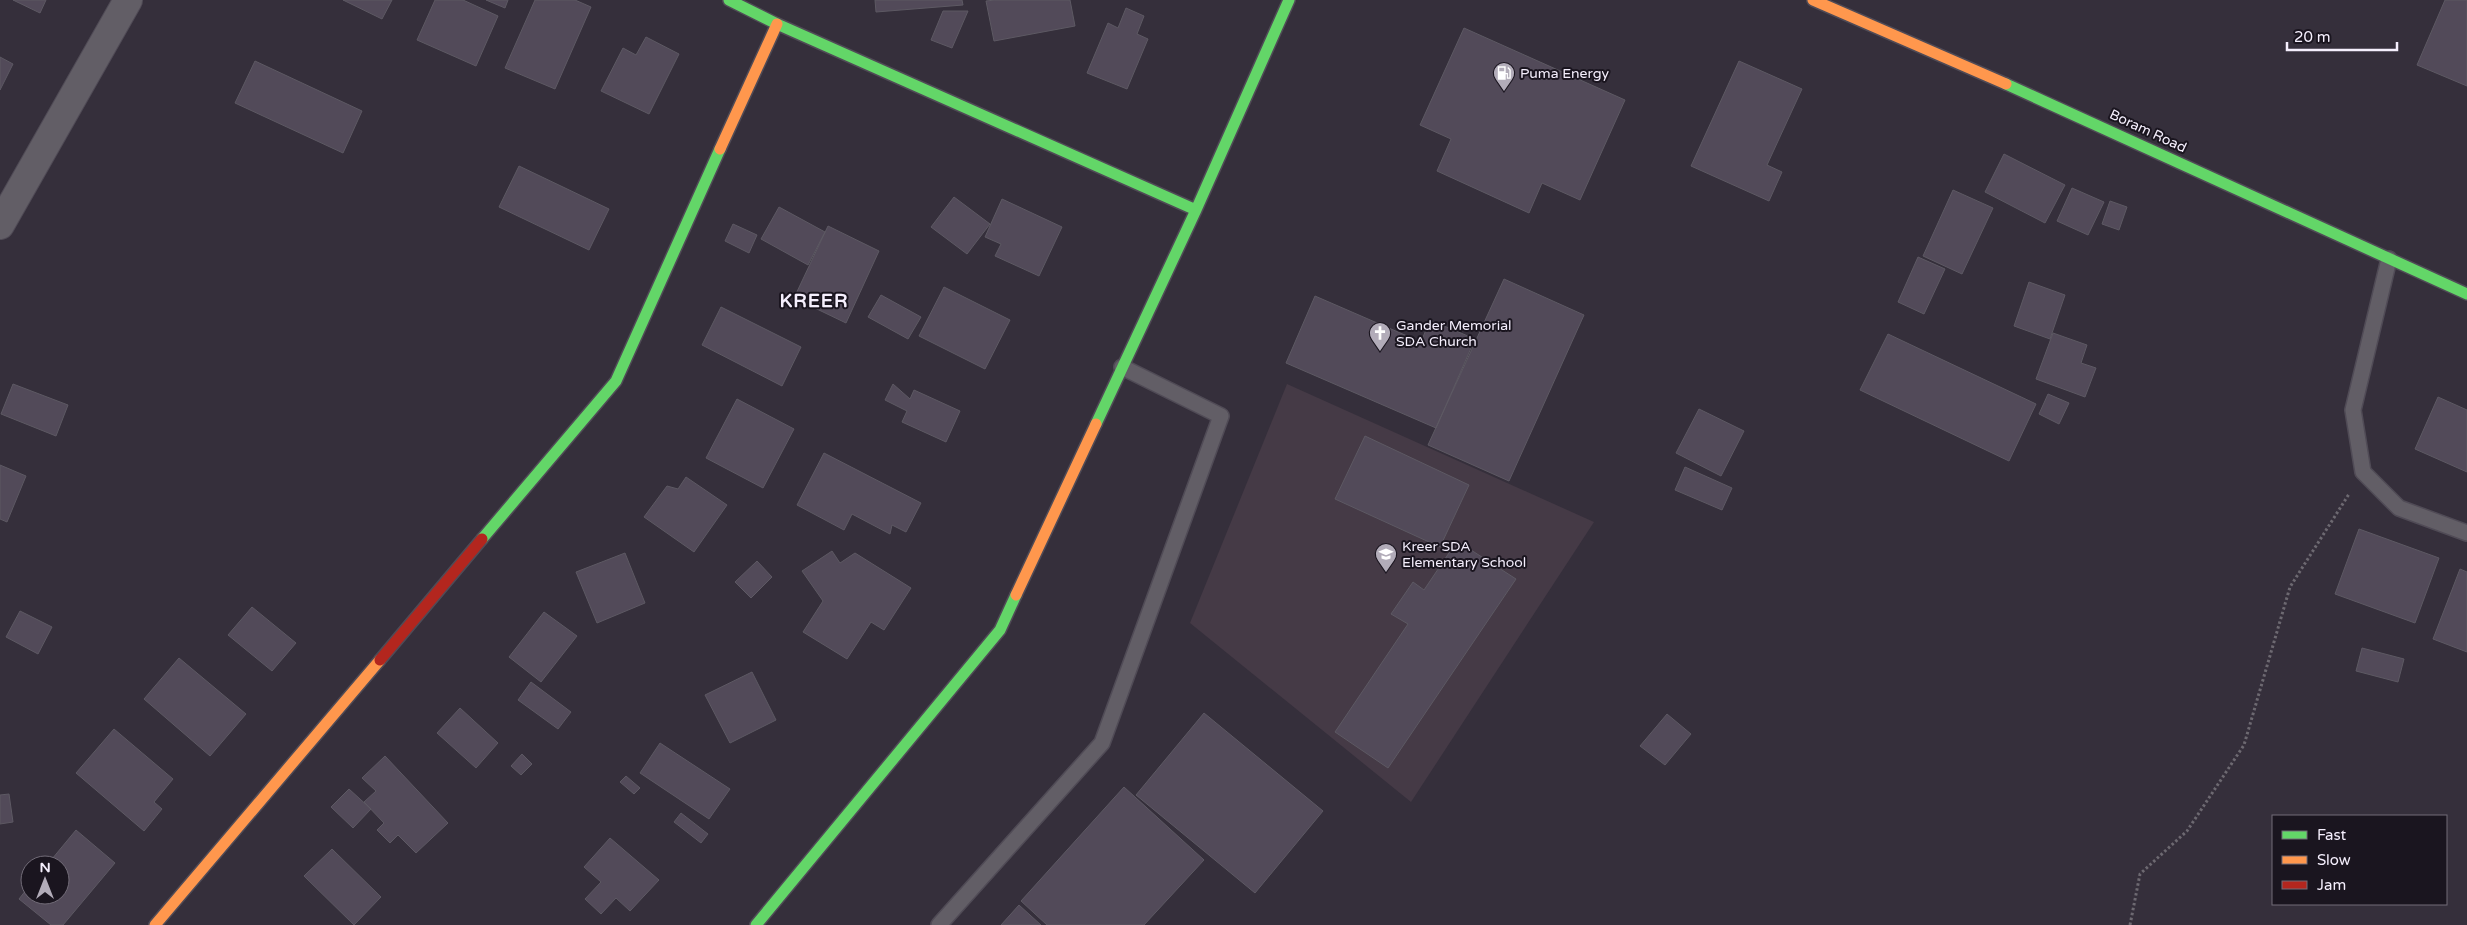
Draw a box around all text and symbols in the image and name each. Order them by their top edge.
scale bar [2287,20,2397,52]
text: 20 m [2294,28,2331,46]
fuel station icon: Puma Energy [1492,61,1516,92]
place label: Puma Energy [1520,65,1609,82]
street label: Boram Road [2107,106,2189,156]
district label: KREER [779,290,849,312]
place label: Gander Memorial SDA Church [1396,317,1512,350]
church icon: Gander Memorial SDA Church [1368,321,1392,352]
place label: Kreer SDA Elementary School [1402,538,1526,571]
school or university icon: Kreer SDA Elementary School [1374,542,1398,573]
legend [2272,815,2447,905]
text: Fast [2317,826,2347,844]
text: Slow [2317,851,2351,869]
north arrow [20,855,70,905]
text: N [39,859,51,876]
text: Jam [2317,876,2346,894]

